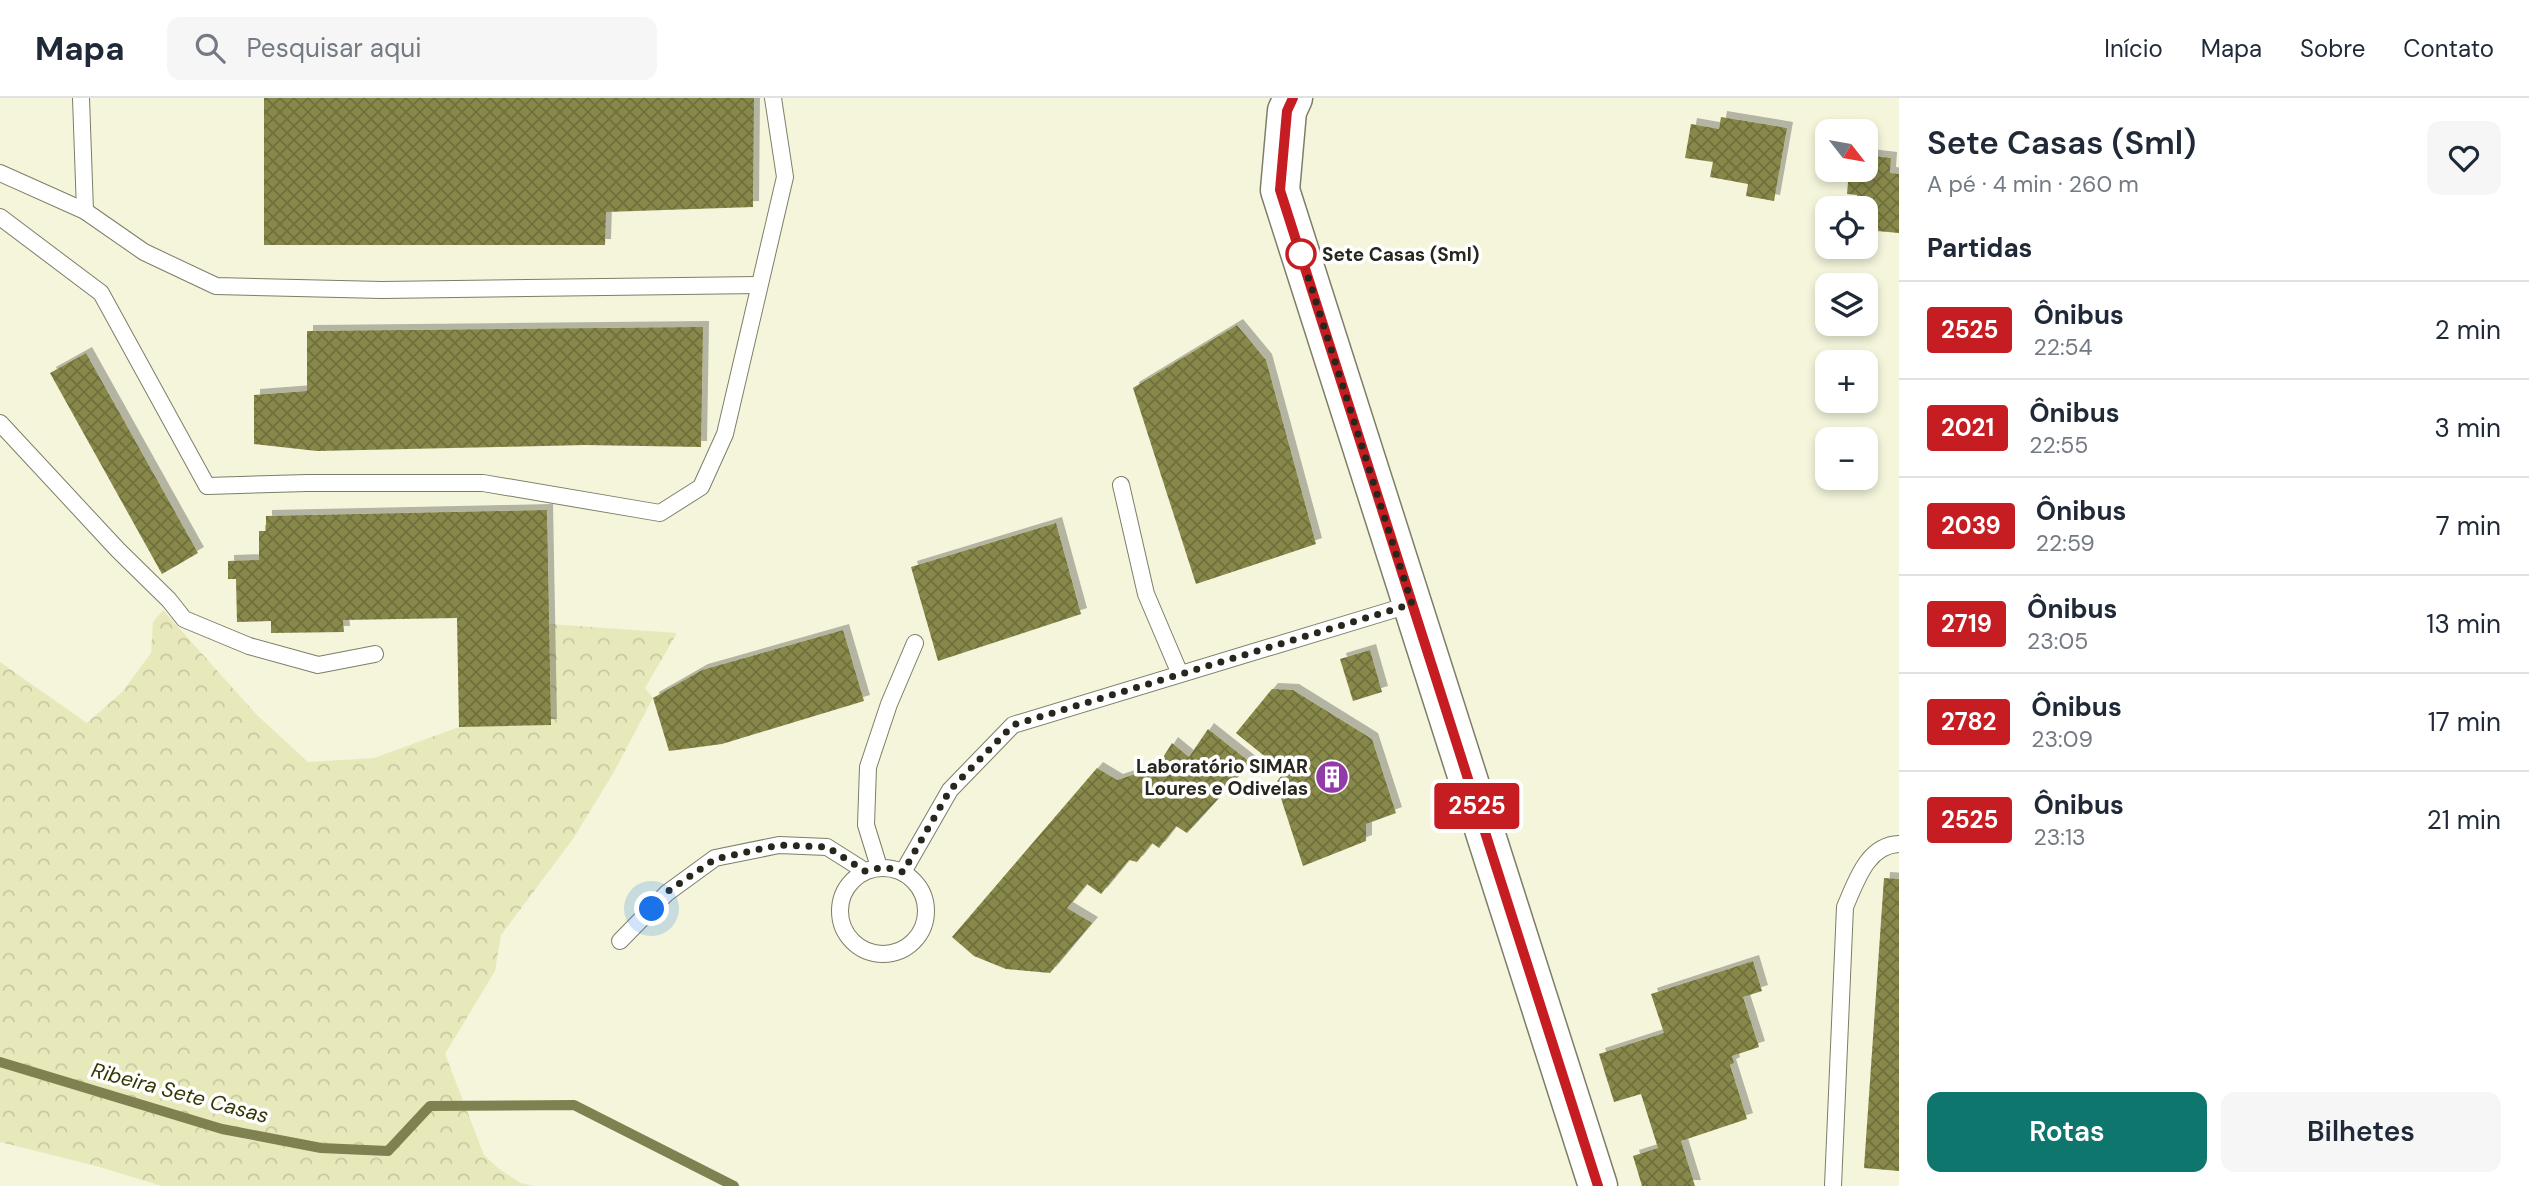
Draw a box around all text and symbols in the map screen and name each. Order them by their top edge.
search box [167,17,657,80]
text: Mapa [35,27,125,70]
icon: search [191,29,229,67]
text: Pesquisar aqui [247,31,421,65]
text: Início [2104,33,2163,64]
text: Mapa [2201,33,2262,64]
text: Sobre [2300,33,2365,64]
text: Contato [2403,33,2494,64]
north arrow [1815,119,1878,182]
map controls [1815,119,1878,490]
text: Sete Casas (Sml) [1927,121,2196,164]
button: heart [2427,121,2501,195]
text: A pé · 4 min · 260 m [1927,169,2139,199]
button: locate [1815,196,1878,259]
text: Partidas [1927,231,2032,265]
marker: Sete Casas (Sml) [1286,239,1316,269]
place label: Sete Casas (Sml) [1322,242,1479,267]
button: layers [1815,273,1878,336]
text: Ônibus [2033,298,2124,332]
text: 2 min [2435,313,2501,347]
text: 2525 [1941,314,1998,345]
text: 22:54 [2033,332,2093,362]
button: + [1815,350,1878,413]
text: Ônibus [2029,396,2120,430]
text: 3 min [2434,411,2501,445]
text: 2021 [1941,412,1994,443]
button: − [1815,427,1878,490]
text: 22:55 [2029,430,2088,460]
text: Ônibus [2036,494,2126,528]
text: 7 min [2436,509,2501,543]
text: 2039 [1941,510,2001,541]
text: 22:59 [2036,528,2095,558]
text: Ônibus [2027,592,2117,626]
text: 13 min [2426,607,2501,641]
text: 2719 [1941,608,1992,639]
text: 23:05 [2027,626,2088,656]
text: Ônibus [2031,690,2122,724]
text: 17 min [2428,705,2501,739]
text: 2782 [1941,706,1996,737]
text: 23:09 [2031,724,2093,754]
place label: Laboratório SIMAR Loures e Odivelas [1136,754,1308,801]
building icon: Laboratório SIMAR Loures e Odivelas [1313,758,1351,796]
line badge: 2525 [1428,783,1526,829]
text: Ônibus [2033,788,2124,822]
text: 2525 [1448,790,1506,821]
text: 21 min [2427,803,2501,837]
text: 2525 [1941,804,1998,835]
text: 23:13 [2033,822,2086,852]
your location [634,891,669,926]
water label: Ribeira Sete Casas [88,1056,272,1130]
button: Rotas [1927,1092,2207,1172]
button: Bilhetes [2221,1092,2501,1172]

